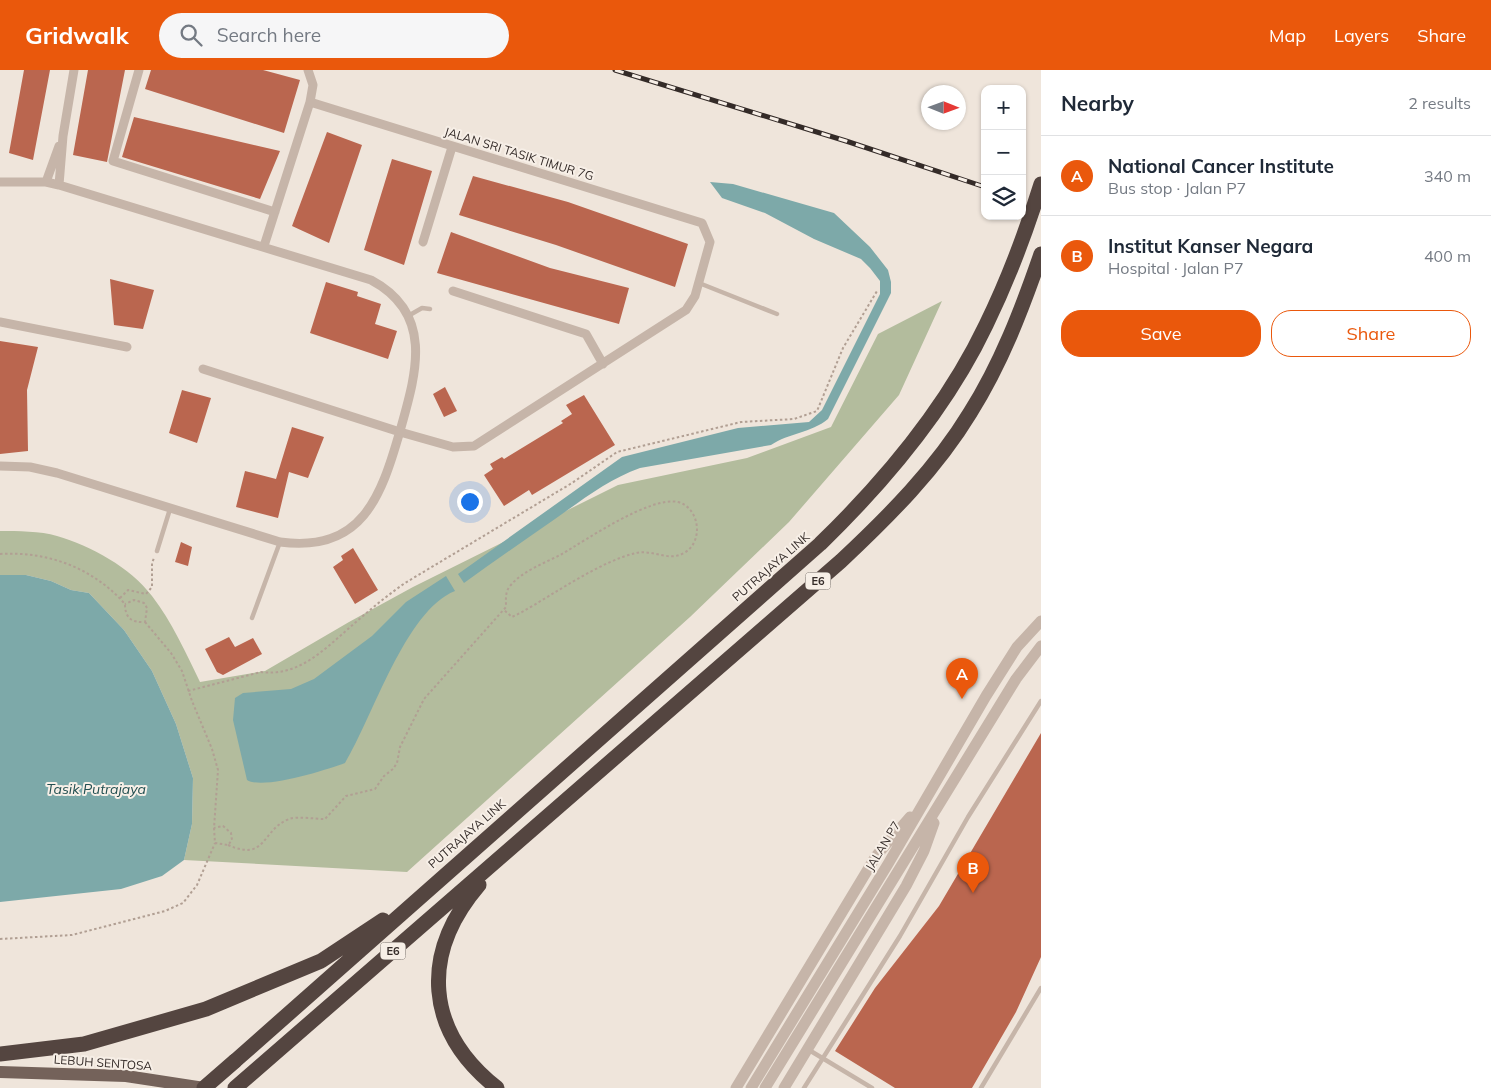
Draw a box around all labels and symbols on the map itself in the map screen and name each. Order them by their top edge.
north arrow [921,85,966,130]
street label: JALAN SRI TASIK TIMUR 7G [443,124,596,183]
your location [457,489,483,515]
street label: PUTRAJAYA LINK [729,529,813,604]
road number: E6 [806,572,830,590]
pin: A [946,658,978,699]
water label: Tasik Putrajaya [46,780,146,798]
street label: PUTRAJAYA LINK [425,796,509,871]
street label: JALAN P7 [862,818,903,873]
pin: B [957,852,989,893]
road number: E6 [380,942,406,959]
street label: LEBUH SENTOSA [53,1052,153,1073]

